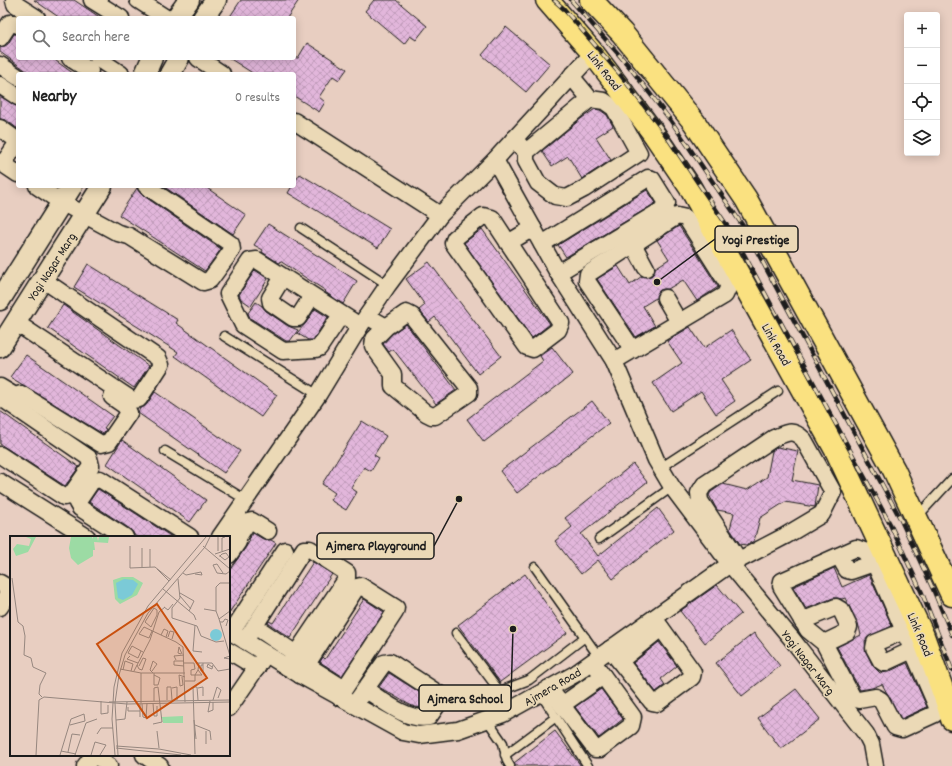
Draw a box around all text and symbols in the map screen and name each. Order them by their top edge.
map controls [904,12,940,156]
button: + [904,12,940,48]
search box [16,16,296,60]
icon: search [30,27,52,49]
text: Search here [62,27,130,49]
street label: Link Road [581,47,625,96]
button: − [904,48,940,84]
button: locate [904,84,940,120]
text: Nearby [32,86,76,110]
text: 0 results [235,89,280,108]
button: layers [904,120,940,156]
callout: Yogi Prestige [715,226,798,252]
street label: Yogi Nagar Marg [24,229,82,305]
text: Yogi Prestige [722,231,789,251]
street label: Link Road [755,320,794,370]
callout: Ajmera Playground [317,533,434,559]
inset map [10,536,230,756]
text: Ajmera Playground [326,537,427,557]
street label: Link Road [901,610,936,660]
street label: Yogi Nagar Marg [776,627,839,700]
street label: Ajmera Road [521,664,585,712]
callout: Ajmera School [419,685,511,711]
text: Ajmera School [427,690,504,710]

